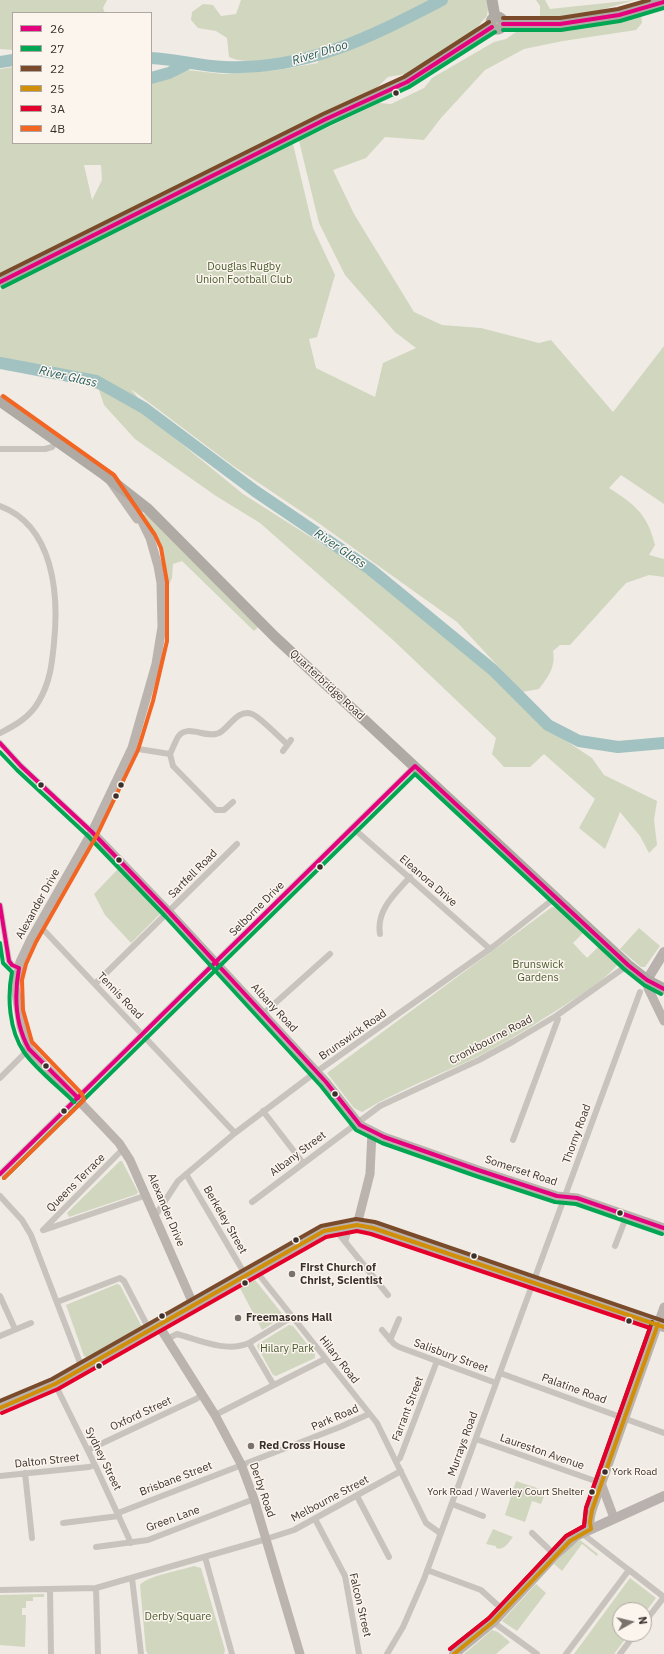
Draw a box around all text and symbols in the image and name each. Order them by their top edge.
legend [12,12,152,144]
text: 26 [50,21,64,36]
water label: River Dhoo [290,38,350,68]
text: 27 [50,41,64,56]
text: 22 [50,61,64,76]
text: 25 [50,81,64,96]
unlabelled marker [391,88,401,98]
text: 3A [50,101,65,116]
text: 4B [50,121,65,136]
park label: Douglas Rugby Union Football Club [196,260,292,286]
water label: River Glass [38,363,98,391]
water label: River Glass [311,527,369,571]
street label: Quarterbridge Road [287,647,367,723]
unlabelled marker [36,780,46,790]
unlabelled marker [116,780,126,790]
unlabelled marker [111,791,121,801]
street label: Sartfell Road [166,847,220,901]
street label: Eleanora Drive [397,852,459,910]
unlabelled marker [114,855,124,865]
unlabelled marker [315,862,325,872]
street label: Alexander Drive [13,867,63,941]
street label: Selborne Drive [227,879,287,939]
park label: Brunswick Gardens [512,958,564,984]
street label: Tennis Road [94,970,146,1022]
street label: Albany Road [248,981,300,1035]
street label: Brunswick Road [317,1007,389,1063]
street label: Cronkbourne Road [447,1013,535,1067]
unlabelled marker [41,1061,51,1071]
unlabelled marker [330,1089,340,1099]
street label: Thorny Road [560,1102,594,1166]
unlabelled marker [59,1106,69,1116]
street label: Albany Street [267,1129,329,1179]
street label: Queens Terrace [44,1151,108,1215]
street label: Somerset Road [483,1153,559,1189]
street label: Alexander Drive [145,1171,187,1249]
street label: Berkeley Street [200,1184,250,1256]
unlabelled marker [615,1208,625,1218]
unlabelled marker [291,1235,301,1245]
unlabelled marker [469,1251,479,1261]
place label: First Church of Christ, Scientist [300,1261,382,1287]
marker: First Church of Christ, Scientist [287,1269,297,1279]
unlabelled marker [240,1278,250,1288]
unlabelled marker [157,1311,167,1321]
place label: Freemasons Hall [246,1311,332,1325]
marker: Freemasons Hall [233,1313,243,1323]
unlabelled marker [624,1316,634,1326]
street label: Hilary Road [316,1334,362,1386]
street label: Salisbury Street [412,1336,490,1376]
park label: Hilary Park [260,1342,314,1356]
unlabelled marker [94,1361,104,1371]
street label: Palatine Road [540,1371,608,1407]
street label: Farrant Street [390,1375,426,1443]
street label: Oxford Street [108,1394,174,1434]
street label: Park Road [309,1402,361,1434]
street label: Murrays Road [445,1410,481,1478]
street label: Sydney Street [82,1425,124,1493]
street label: Laureston Avenue [498,1431,586,1473]
place label: Red Cross House [259,1439,346,1453]
marker: Red Cross House [246,1441,256,1451]
street label: Dalton Street [14,1451,80,1471]
street label: Brisbane Street [138,1459,214,1499]
street label: Derby Road [246,1461,278,1519]
place label: York Road [612,1466,657,1478]
marker: York Road [600,1467,610,1477]
street label: Melbourne Street [289,1473,371,1525]
place label: York Road / Waverley Court Shelter [427,1486,584,1498]
marker: York Road / Waverley Court Shelter [587,1487,597,1497]
street label: Green Lane [144,1503,202,1535]
street label: Falcon Street [346,1572,374,1638]
north arrow [612,1602,652,1642]
park label: Derby Square [145,1610,211,1624]
text: N [635,1616,650,1625]

